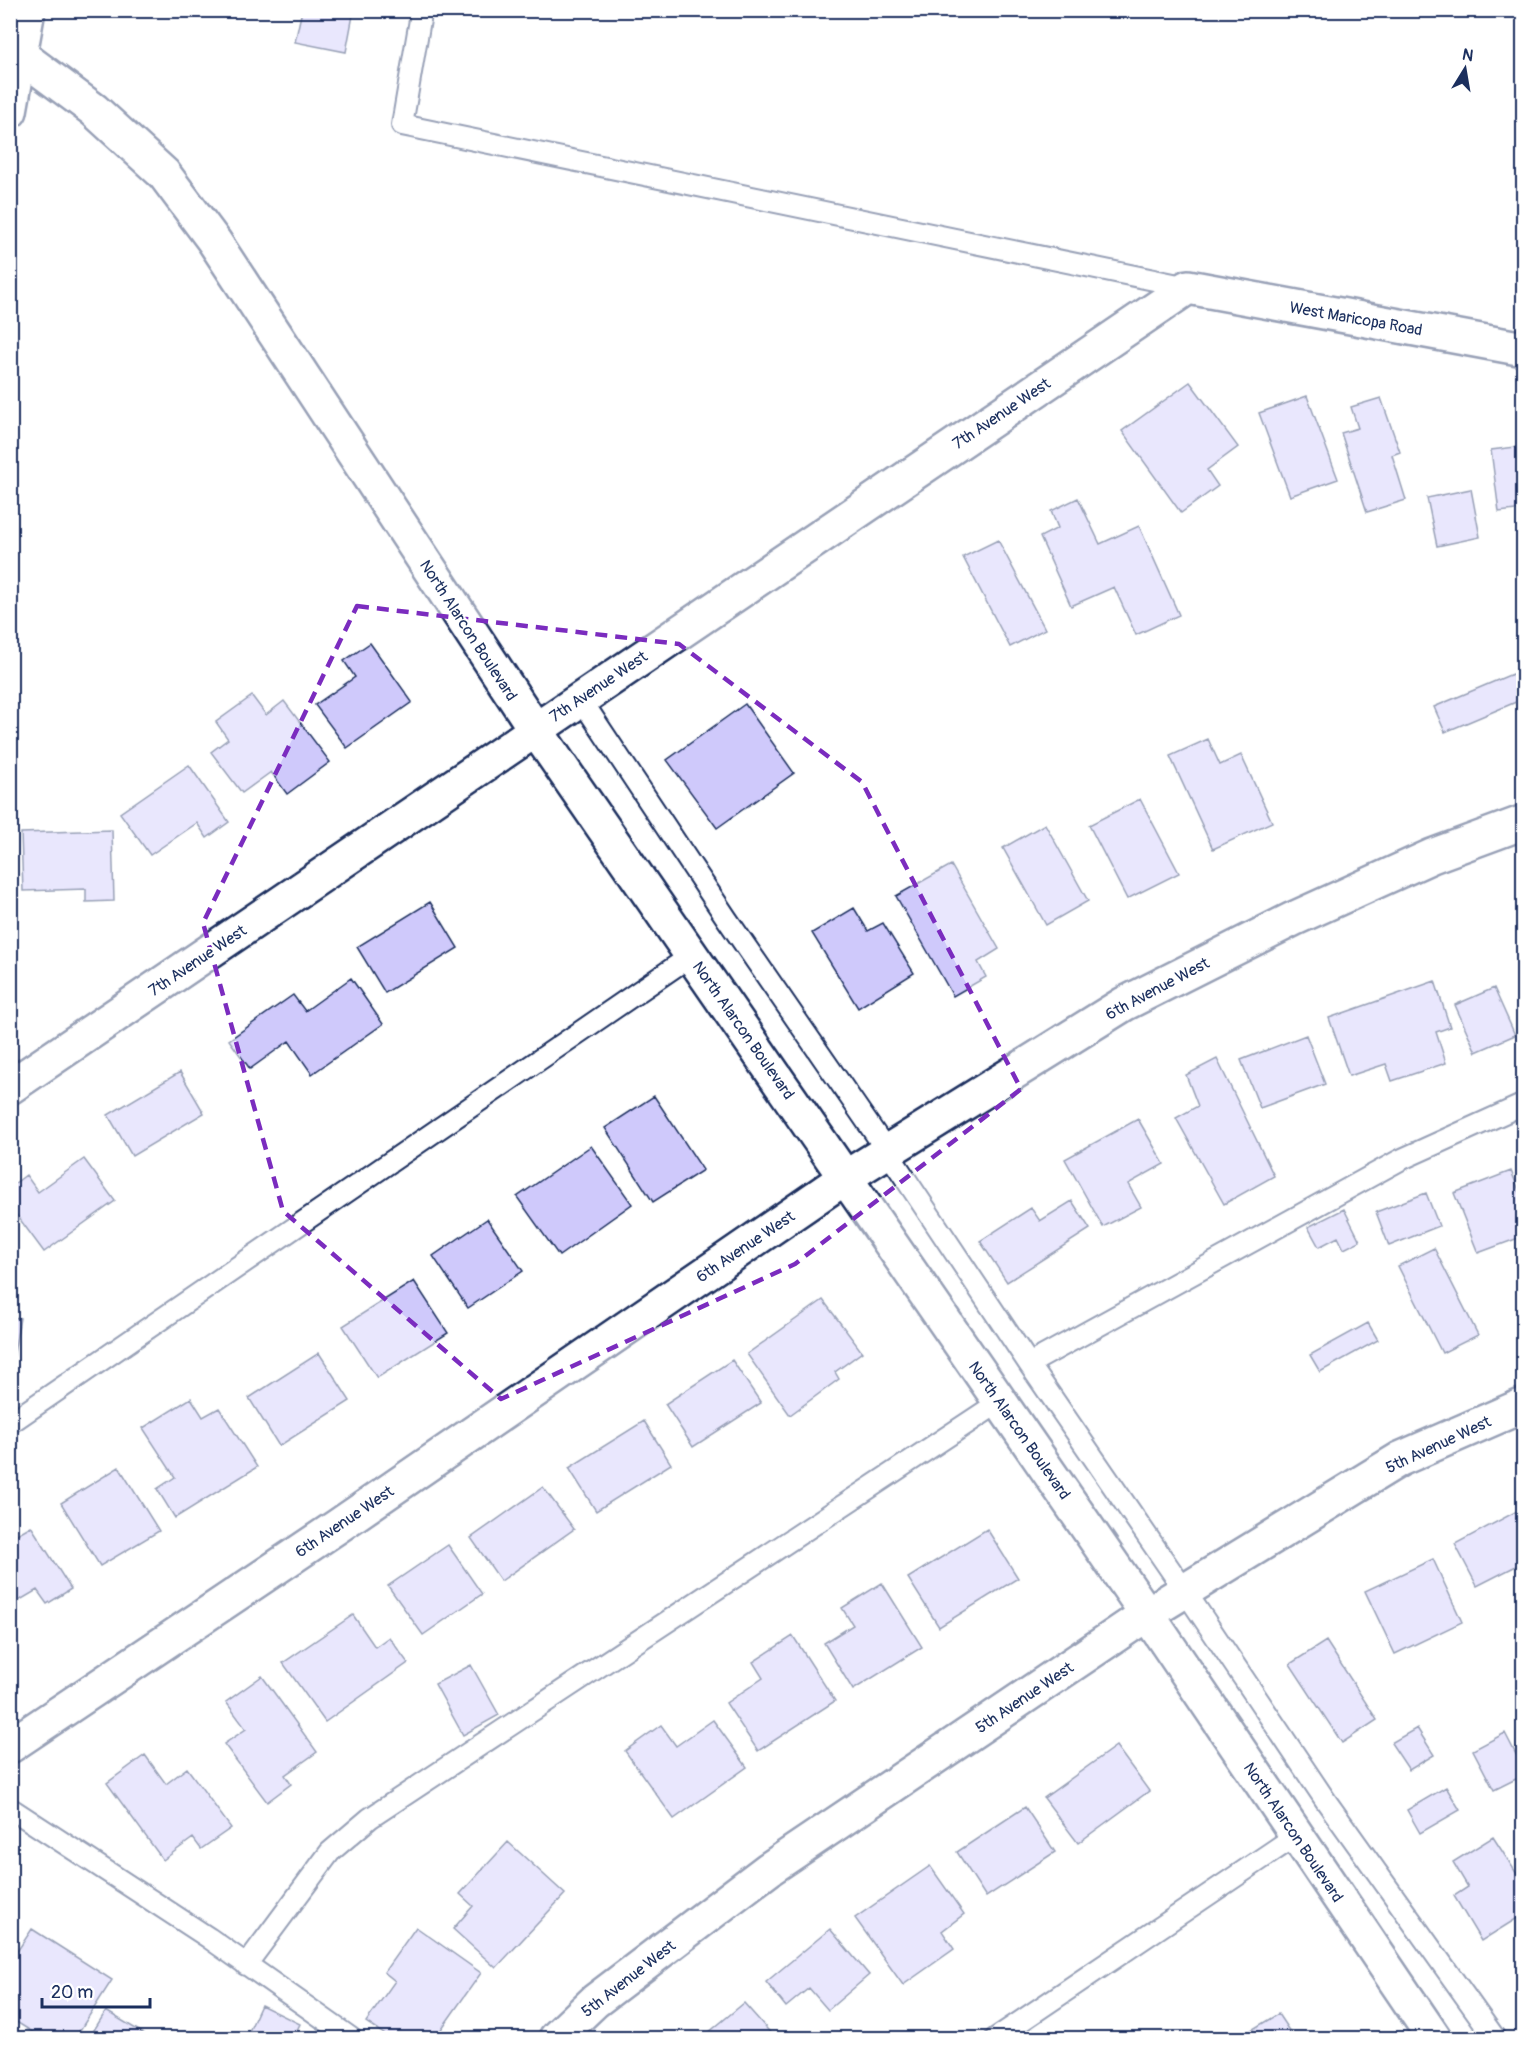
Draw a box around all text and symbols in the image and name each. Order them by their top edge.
north arrow [1435,39,1495,99]
text: N [1460,44,1475,66]
street label: West Maricopa Road [1288,297,1424,341]
street label: 7th Avenue West [949,373,1055,454]
street label: North Alarcon Boulevard [415,556,521,705]
street label: 7th Avenue West [546,646,652,727]
street label: 7th Avenue West [145,920,251,1001]
street label: 6th Avenue West [1102,953,1213,1025]
street label: North Alarcon Boulevard [688,958,798,1104]
street label: 6th Avenue West [692,1206,799,1287]
street label: North Alarcon Boulevard [964,1358,1074,1504]
street label: 5th Avenue West [1383,1412,1495,1478]
street label: 6th Avenue West [291,1481,398,1562]
street label: 5th Avenue West [972,1657,1078,1738]
street label: North Alarcon Boulevard [1239,1759,1347,1906]
street label: 5th Avenue West [578,1936,680,2022]
scale bar [42,1971,150,2009]
text: 20 m [51,1981,93,2004]

